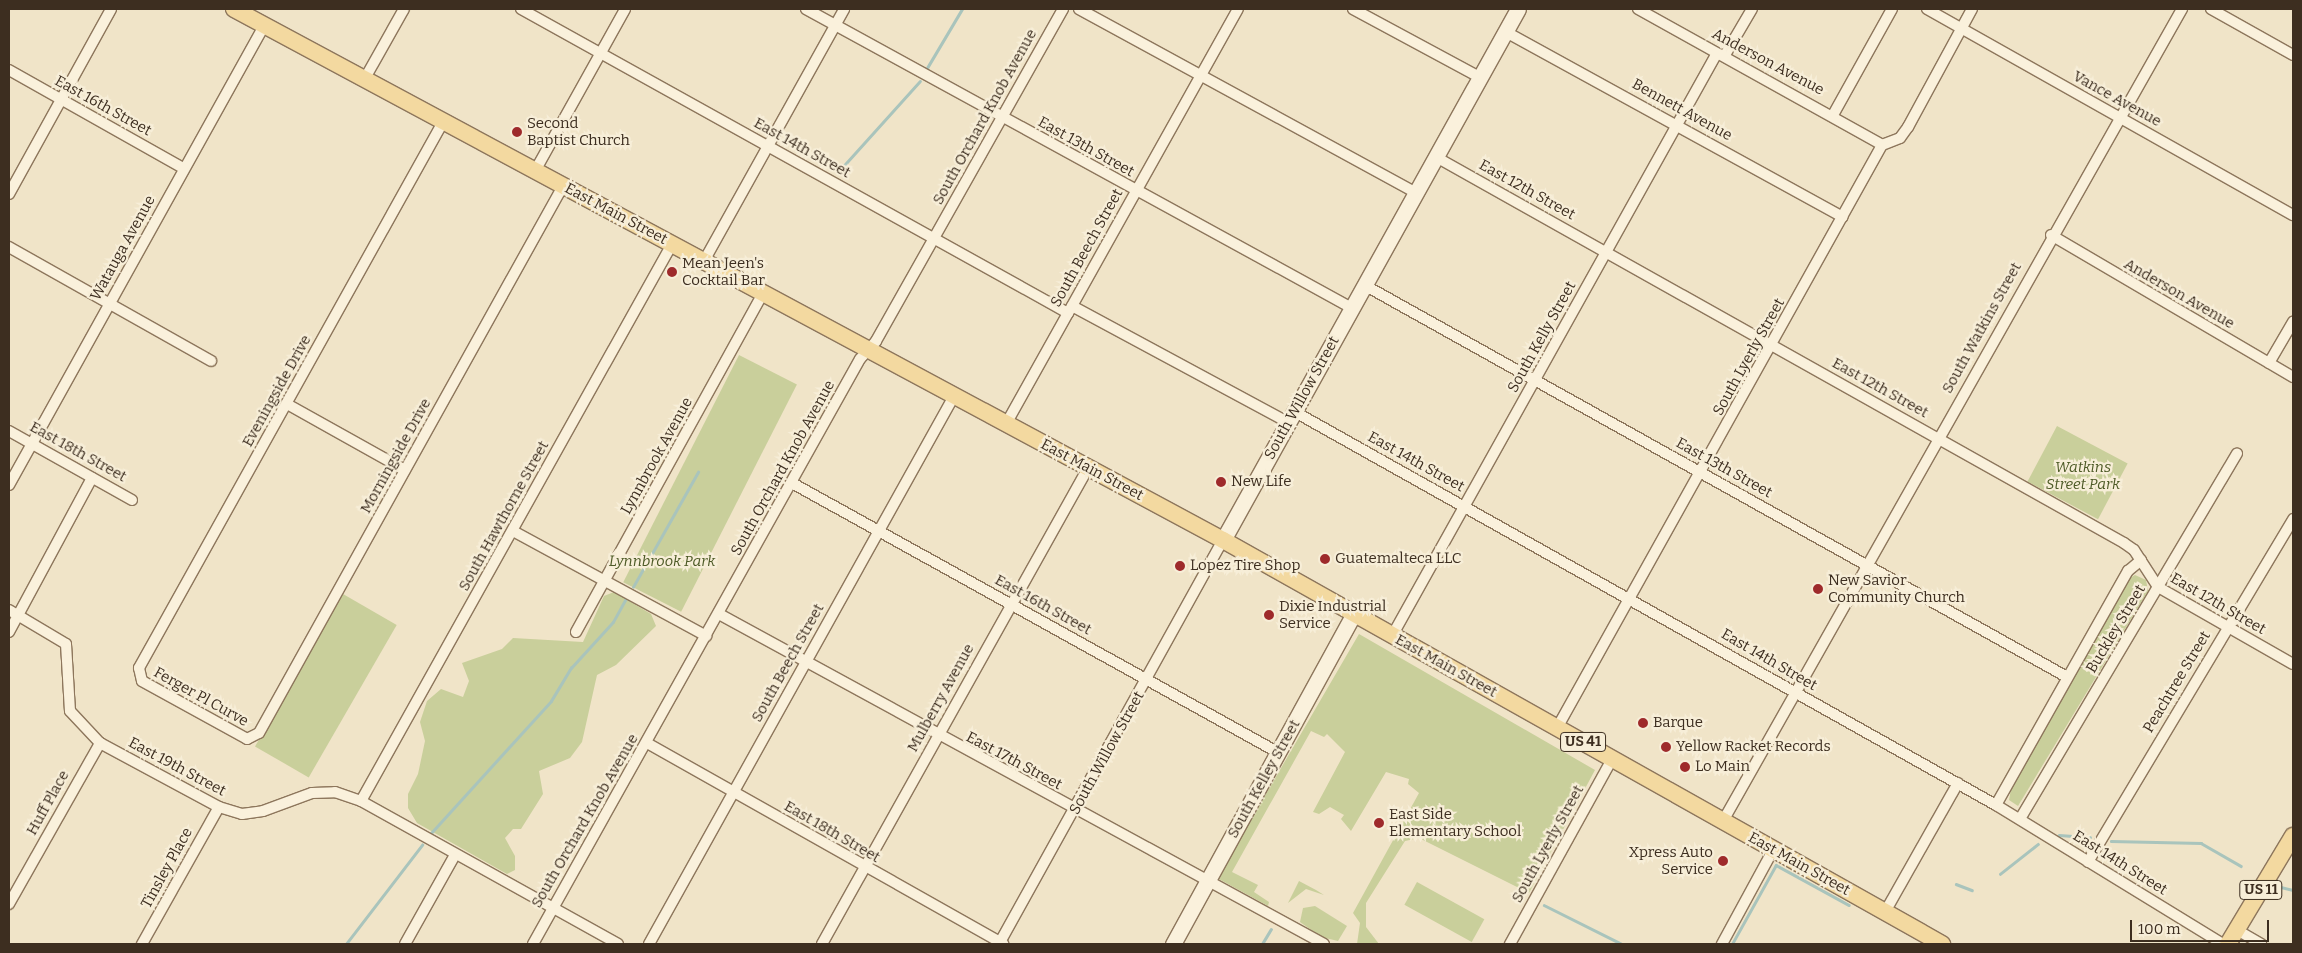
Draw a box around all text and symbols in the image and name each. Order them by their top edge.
street label: Anderson Avenue [1709,25,1827,99]
street label: South Orchard Knob Avenue [929,26,1041,208]
street label: Vance Avenue [2070,67,2164,131]
street label: East 16th Street [52,72,154,140]
street label: Bennett Avenue [1629,75,1735,145]
street label: East 13th Street [1035,113,1137,181]
place label: Second Baptist Church [527,114,630,149]
street label: East 14th Street [751,114,853,182]
marker: Second Baptist Church [511,126,523,138]
street label: East 12th Street [1476,156,1578,224]
street label: East Main Street [562,179,670,249]
street label: South Beech Street [1047,186,1127,310]
street label: Watauga Avenue [87,192,159,304]
place label: Mean Jeen's Cocktail Bar [682,254,765,289]
street label: Anderson Avenue [2121,255,2237,333]
street label: South Watkins Street [1939,260,2025,396]
marker: Mean Jeen's Cocktail Bar [666,266,678,278]
street label: South Kelly Street [1504,278,1580,396]
street label: South Lyerly Street [1709,295,1789,419]
street label: Eveningside Drive [239,332,315,450]
street label: South Willow Street [1261,333,1343,463]
street label: East 12th Street [1829,354,1931,422]
street label: South Orchard Knob Avenue [727,377,839,559]
street label: Lynnbrook Avenue [617,394,697,518]
street label: Morningside Drive [357,395,435,517]
street label: East 18th Street [27,418,129,486]
street label: East 14th Street [1365,428,1467,496]
street label: East 13th Street [1673,434,1775,502]
street label: East Main Street [1038,435,1146,505]
street label: South Hawthorne Street [455,438,553,594]
park label: Watkins Street Park [2046,458,2120,493]
place label: New Life [1231,473,1291,491]
marker: New Life [1215,476,1227,488]
place label: Guatemalteca LLC [1335,550,1461,568]
park label: Lynnbrook Park [609,553,715,571]
marker: Guatemalteca LLC [1319,553,1331,565]
place label: Lopez Tire Shop [1190,557,1300,575]
marker: Lopez Tire Shop [1174,560,1186,572]
street label: East 12th Street [2167,569,2269,639]
street label: East 16th Street [992,571,1094,639]
place label: New Savior Community Church [1828,571,1965,606]
street label: Buckley Street [2083,582,2149,676]
marker: New Savior Community Church [1812,583,1824,595]
place label: Dixie Industrial Service [1279,597,1386,632]
street label: South Beech Street [748,601,828,725]
marker: Dixie Industrial Service [1263,609,1275,621]
street label: East 14th Street [1718,625,1820,695]
street label: Peachtree Street [2140,628,2214,736]
street label: East Main Street [1392,631,1500,701]
street label: Mulberry Avenue [904,641,978,755]
street label: Ferger Pl Curve [151,664,251,730]
street label: South Willow Street [1066,688,1148,818]
place label: Barque [1653,714,1703,732]
street label: South Kelley Street [1224,717,1304,841]
marker: Barque [1637,717,1649,729]
street label: East 17th Street [963,728,1065,794]
road number: US 41 [1559,730,1607,754]
street label: South Orchard Knob Avenue [528,731,642,911]
street label: East 19th Street [125,734,229,800]
place label: Yellow Racket Records [1676,738,1831,756]
marker: Yellow Racket Records [1660,741,1672,753]
place label: Lo Main [1695,758,1750,776]
marker: Lo Main [1679,761,1691,773]
street label: Huff Place [23,768,73,838]
street label: South Lyerly Street [1508,782,1588,906]
street label: East 18th Street [781,797,883,867]
place label: East Side Elementary School [1389,805,1521,840]
marker: East Side Elementary School [1373,817,1385,829]
street label: Tinsley Place [137,825,197,911]
street label: East 14th Street [2070,827,2170,899]
street label: East Main Street [1745,829,1853,899]
place label: Xpress Auto Service [1629,843,1713,878]
marker: Xpress Auto Service [1717,855,1729,867]
road number: US 11 [2238,878,2284,902]
scale bar [2132,910,2271,942]
text: 100 m [2138,920,2181,938]

